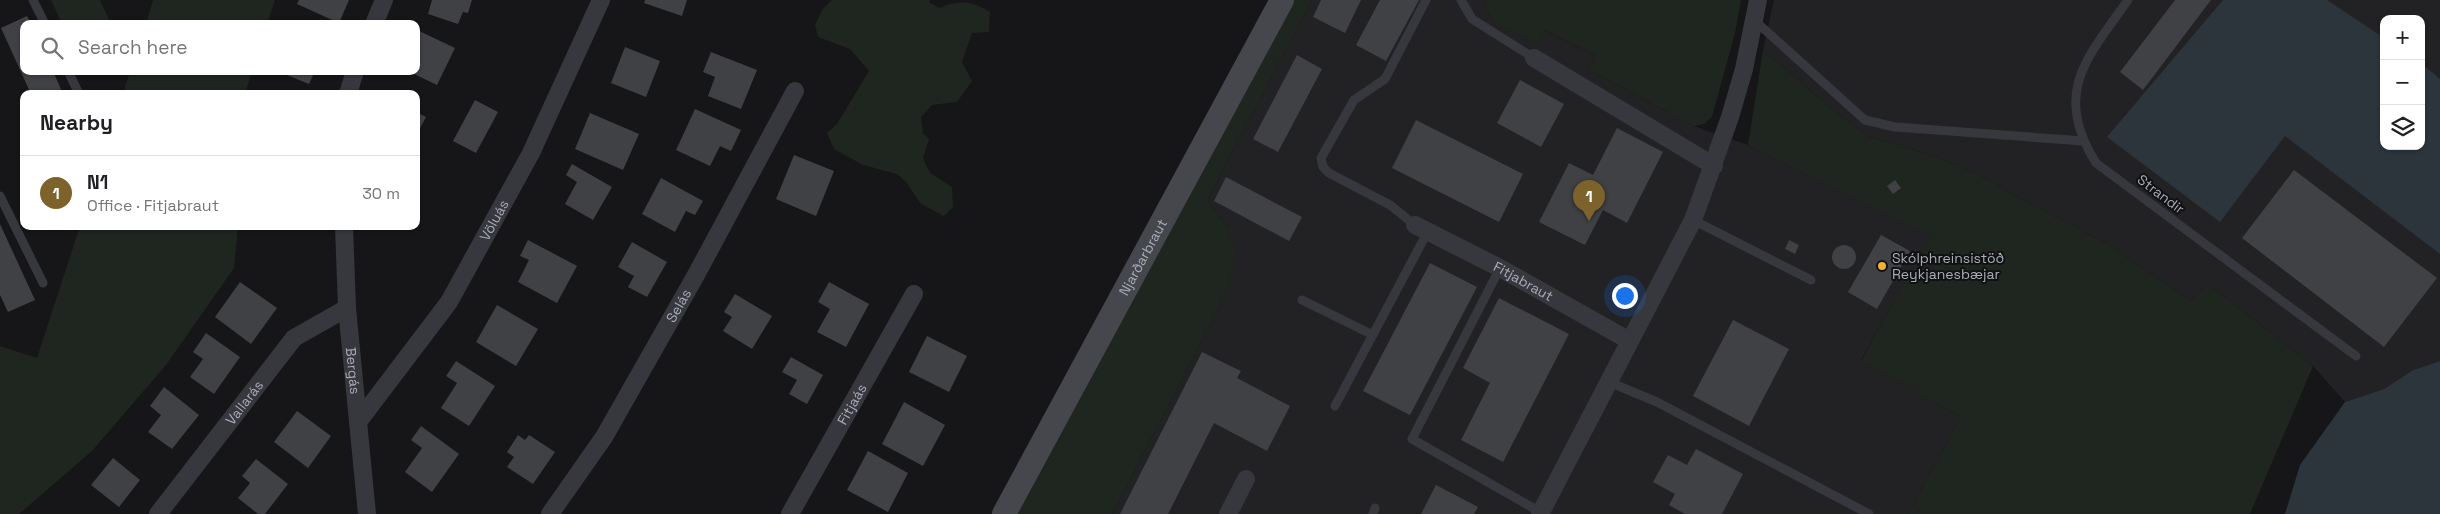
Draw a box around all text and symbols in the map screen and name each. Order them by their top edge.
map controls [2380,15,2425,150]
button: + [2380,15,2425,60]
search box [20,20,420,75]
icon: search [38,34,66,62]
text: Search here [78,35,188,60]
button: − [2380,60,2425,105]
button: layers [2380,105,2425,150]
text: Nearby [40,109,113,136]
text: N1 [87,170,108,195]
street label: Strandir [2134,170,2188,218]
pin: 1 [1573,180,1605,221]
text: 1 [52,183,60,204]
text: 30 m [362,183,400,204]
text: Office · Fitjabraut [87,195,219,216]
street label: Völuás [475,196,513,244]
street label: Njarðarbraut [1115,216,1171,299]
place label: Skólphreinsistöð Reykjanesbæjar [1892,249,2004,283]
street label: Fitjabraut [1490,257,1556,305]
marker: Skólphreinsistöð Reykjanesbæjar [1876,260,1888,272]
your location [1612,283,1638,309]
street label: Selás [662,286,695,326]
street label: Bergás [342,346,364,395]
street label: Vallarás [221,377,267,428]
street label: Fitjaás [833,380,871,428]

